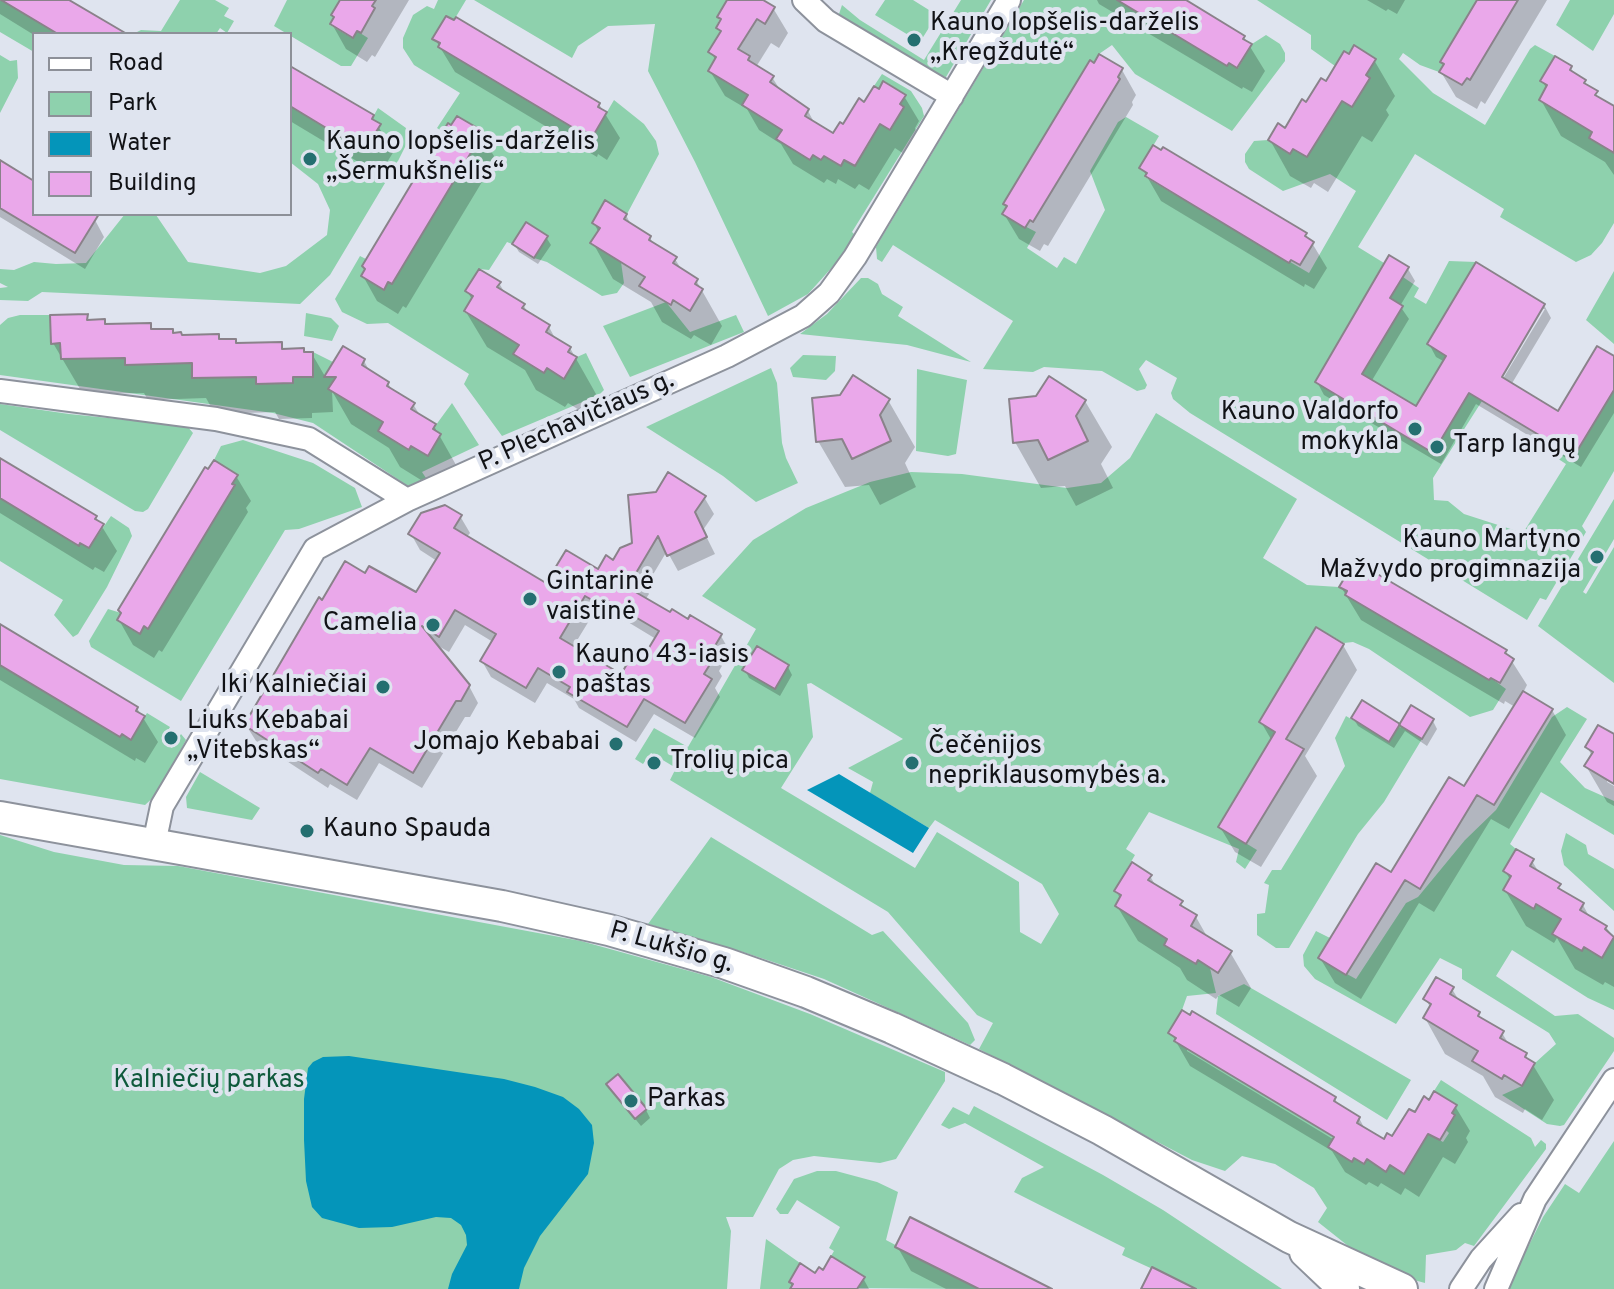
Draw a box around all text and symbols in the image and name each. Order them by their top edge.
place label: Kauno lopšelis-darželis „Kregždutė“ [930,9,1200,70]
marker: Kauno lopšelis-darželis „Kregždutė“ [905,31,923,49]
legend [32,32,292,216]
text: Road [108,49,164,79]
text: Park [108,89,158,119]
place label: Kauno lopšelis-darželis „Šermukšnėlis“ [326,128,596,190]
text: Water [108,129,171,159]
marker: Kauno lopšelis-darželis „Šermukšnėlis“ [301,150,319,168]
text: Building [108,169,197,199]
street label: P. Plechavičiaus g. [474,366,680,480]
place label: Kauno Valdorfo mokykla [1221,398,1399,460]
marker: Kauno Valdorfo mokykla [1406,420,1424,438]
place label: Tarp langų [1453,431,1576,463]
marker: Tarp langų [1428,438,1446,456]
place label: Kauno Martyno Mažvydo progimnazija [1319,526,1581,588]
marker: Kauno Martyno Mažvydo progimnazija [1588,548,1606,566]
place label: Gintarinė vaistinė [546,568,654,630]
marker: Gintarinė vaistinė [521,590,539,608]
place label: Camelia [323,609,417,641]
marker: Camelia [424,616,442,634]
place label: Kauno 43-iasis paštas [575,641,749,702]
marker: Kauno 43-iasis paštas [550,663,568,681]
place label: Iki Kalniečiai [220,671,367,703]
marker: Iki Kalniečiai [374,678,392,696]
place label: Liuks Kebabai „Vitebskas“ [187,707,349,768]
place label: Jomajo Kebabai [413,728,600,760]
marker: Liuks Kebabai „Vitebskas“ [162,729,180,747]
place label: Čečėnijos nepriklausomybės a. [928,732,1166,794]
marker: Jomajo Kebabai [607,735,625,753]
place label: Trolių pica [670,747,789,779]
marker: Trolių pica [645,754,663,772]
marker: Čečėnijos nepriklausomybės a. [903,754,921,772]
place label: Kauno Spauda [323,815,491,847]
marker: Kauno Spauda [298,822,316,840]
street label: P. Lukšio g. [606,916,736,982]
park label: Kalniečių parkas [113,1066,305,1098]
place label: Parkas [647,1085,726,1117]
marker: Parkas [622,1092,640,1110]

